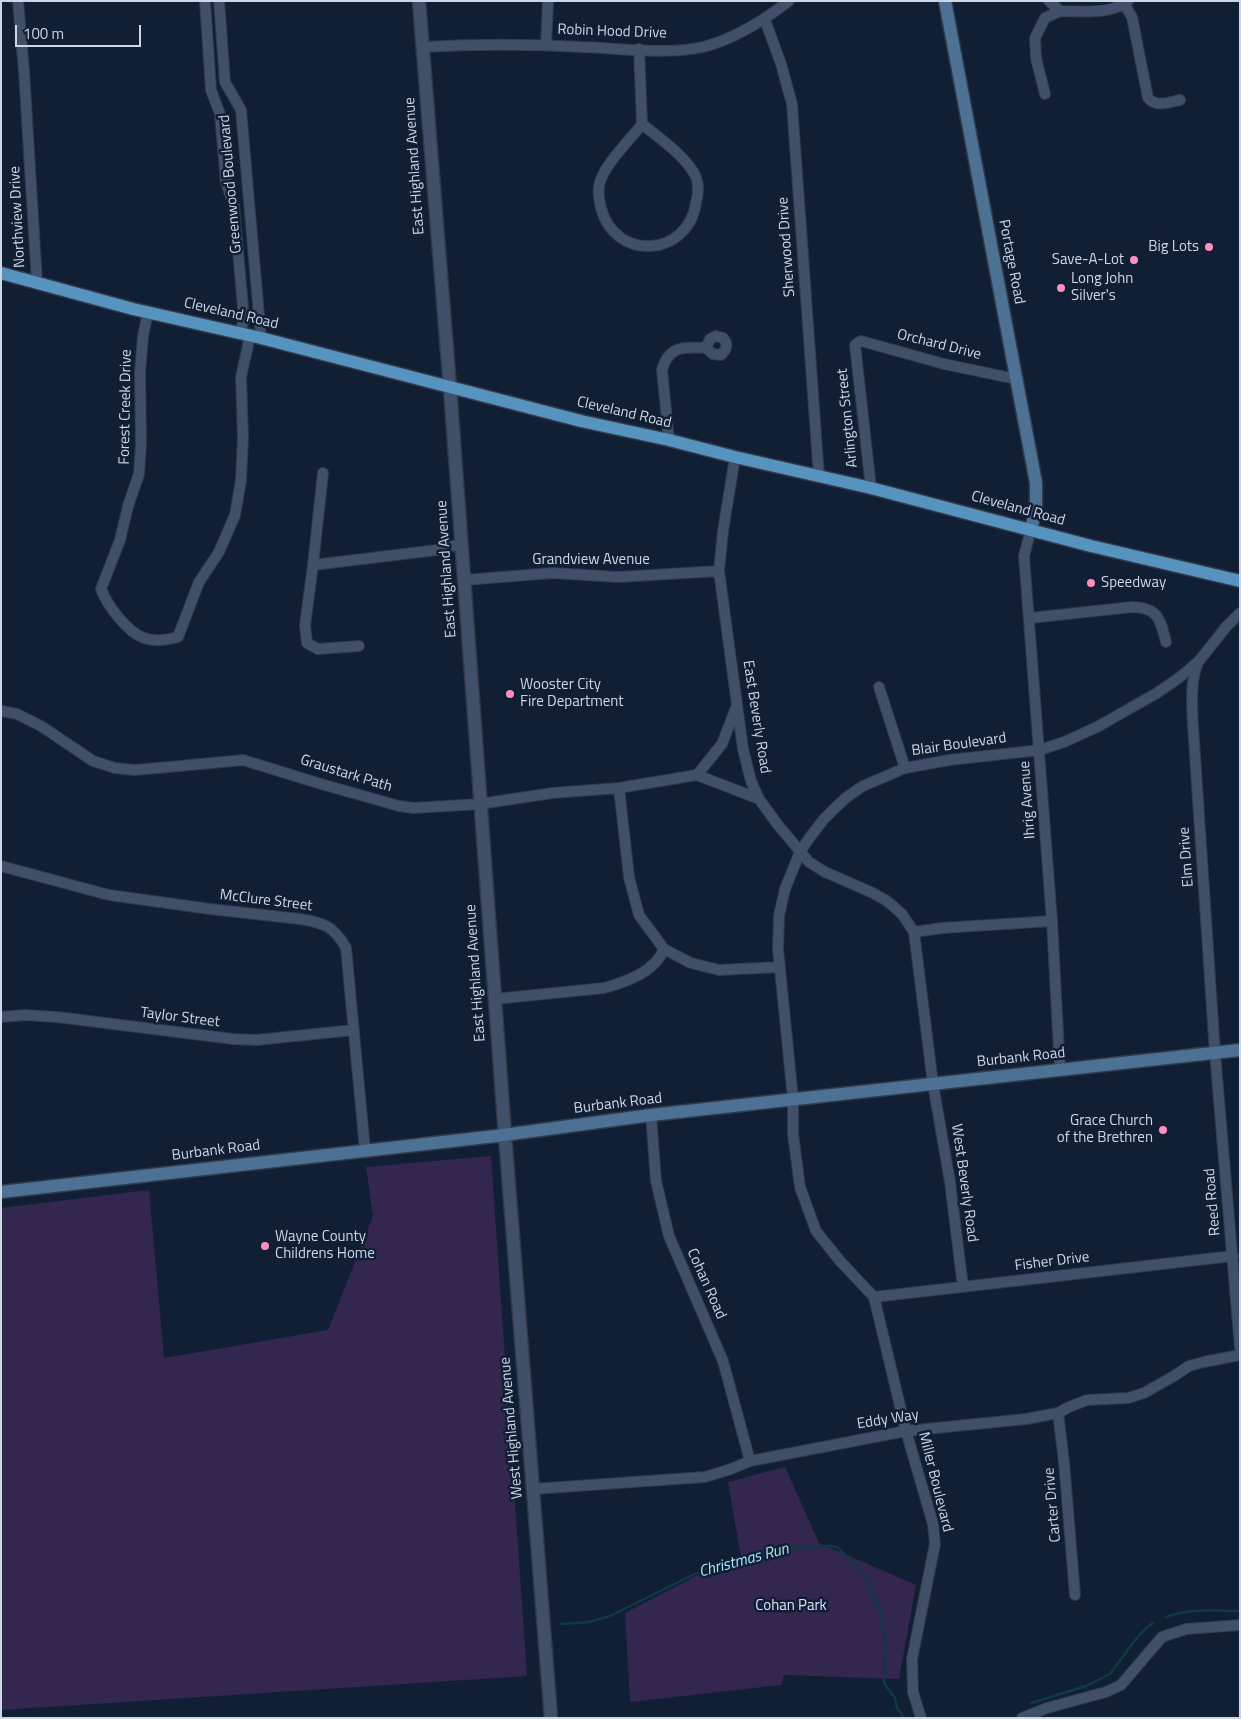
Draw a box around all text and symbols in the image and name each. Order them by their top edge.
scale bar [18,15,144,47]
street label: Robin Hood Drive [557,21,667,43]
text: 100 m [23,22,64,45]
street label: East Highland Avenue [401,97,429,235]
street label: Greenwood Boulevard [216,114,246,254]
street label: Northview Drive [6,166,30,268]
street label: Sherwood Drive [775,196,799,298]
street label: Portage Road [994,218,1028,306]
place label: Big Lots [1148,238,1199,256]
marker: Big Lots [1203,241,1215,253]
place label: Save-A-Lot [1052,251,1124,269]
marker: Save-A-Lot [1128,254,1140,266]
place label: Long John Silver's [1071,270,1133,305]
marker: Long John Silver's [1055,282,1067,294]
street label: Cleveland Road [182,294,280,334]
street label: Orchard Drive [895,326,983,364]
street label: Forest Creek Drive [116,349,136,465]
street label: Arlington Street [834,367,862,469]
street label: Cleveland Road [575,393,673,433]
street label: Cleveland Road [969,488,1067,530]
street label: East Highland Avenue [433,500,461,638]
street label: Grandview Avenue [532,551,650,569]
place label: Speedway [1101,574,1166,592]
marker: Speedway [1085,577,1097,589]
street label: East Beverly Road [738,659,774,775]
place label: Wooster City Fire Department [520,676,624,711]
marker: Wooster City Fire Department [504,688,516,700]
street label: Blair Boulevard [910,729,1008,761]
street label: Graustark Path [298,752,394,796]
street label: Ihrig Avenue [1016,760,1040,840]
street label: Elm Drive [1176,826,1198,888]
street label: McClure Street [219,886,313,916]
street label: East Highland Avenue [462,904,490,1042]
street label: Taylor Street [139,1004,221,1032]
street label: Burbank Road [976,1044,1066,1072]
street label: Burbank Road [573,1090,663,1118]
place label: Grace Church of the Brethren [1057,1112,1153,1147]
street label: West Beverly Road [947,1123,981,1243]
marker: Grace Church of the Brethren [1157,1124,1169,1136]
street label: Burbank Road [171,1137,261,1165]
street label: Reed Road [1201,1167,1225,1237]
place label: Wayne County Childrens Home [275,1228,375,1263]
marker: Wayne County Childrens Home [259,1240,271,1252]
street label: Cohan Road [682,1246,730,1322]
street label: Fisher Drive [1014,1248,1090,1276]
street label: West Highland Avenue [497,1356,527,1500]
street label: Eddy Way [856,1406,920,1434]
street label: Miller Boulevard [914,1430,956,1534]
street label: Carter Drive [1041,1467,1065,1543]
water label: Christmas Run [697,1540,791,1582]
park label: Cohan Park [755,1597,827,1615]

